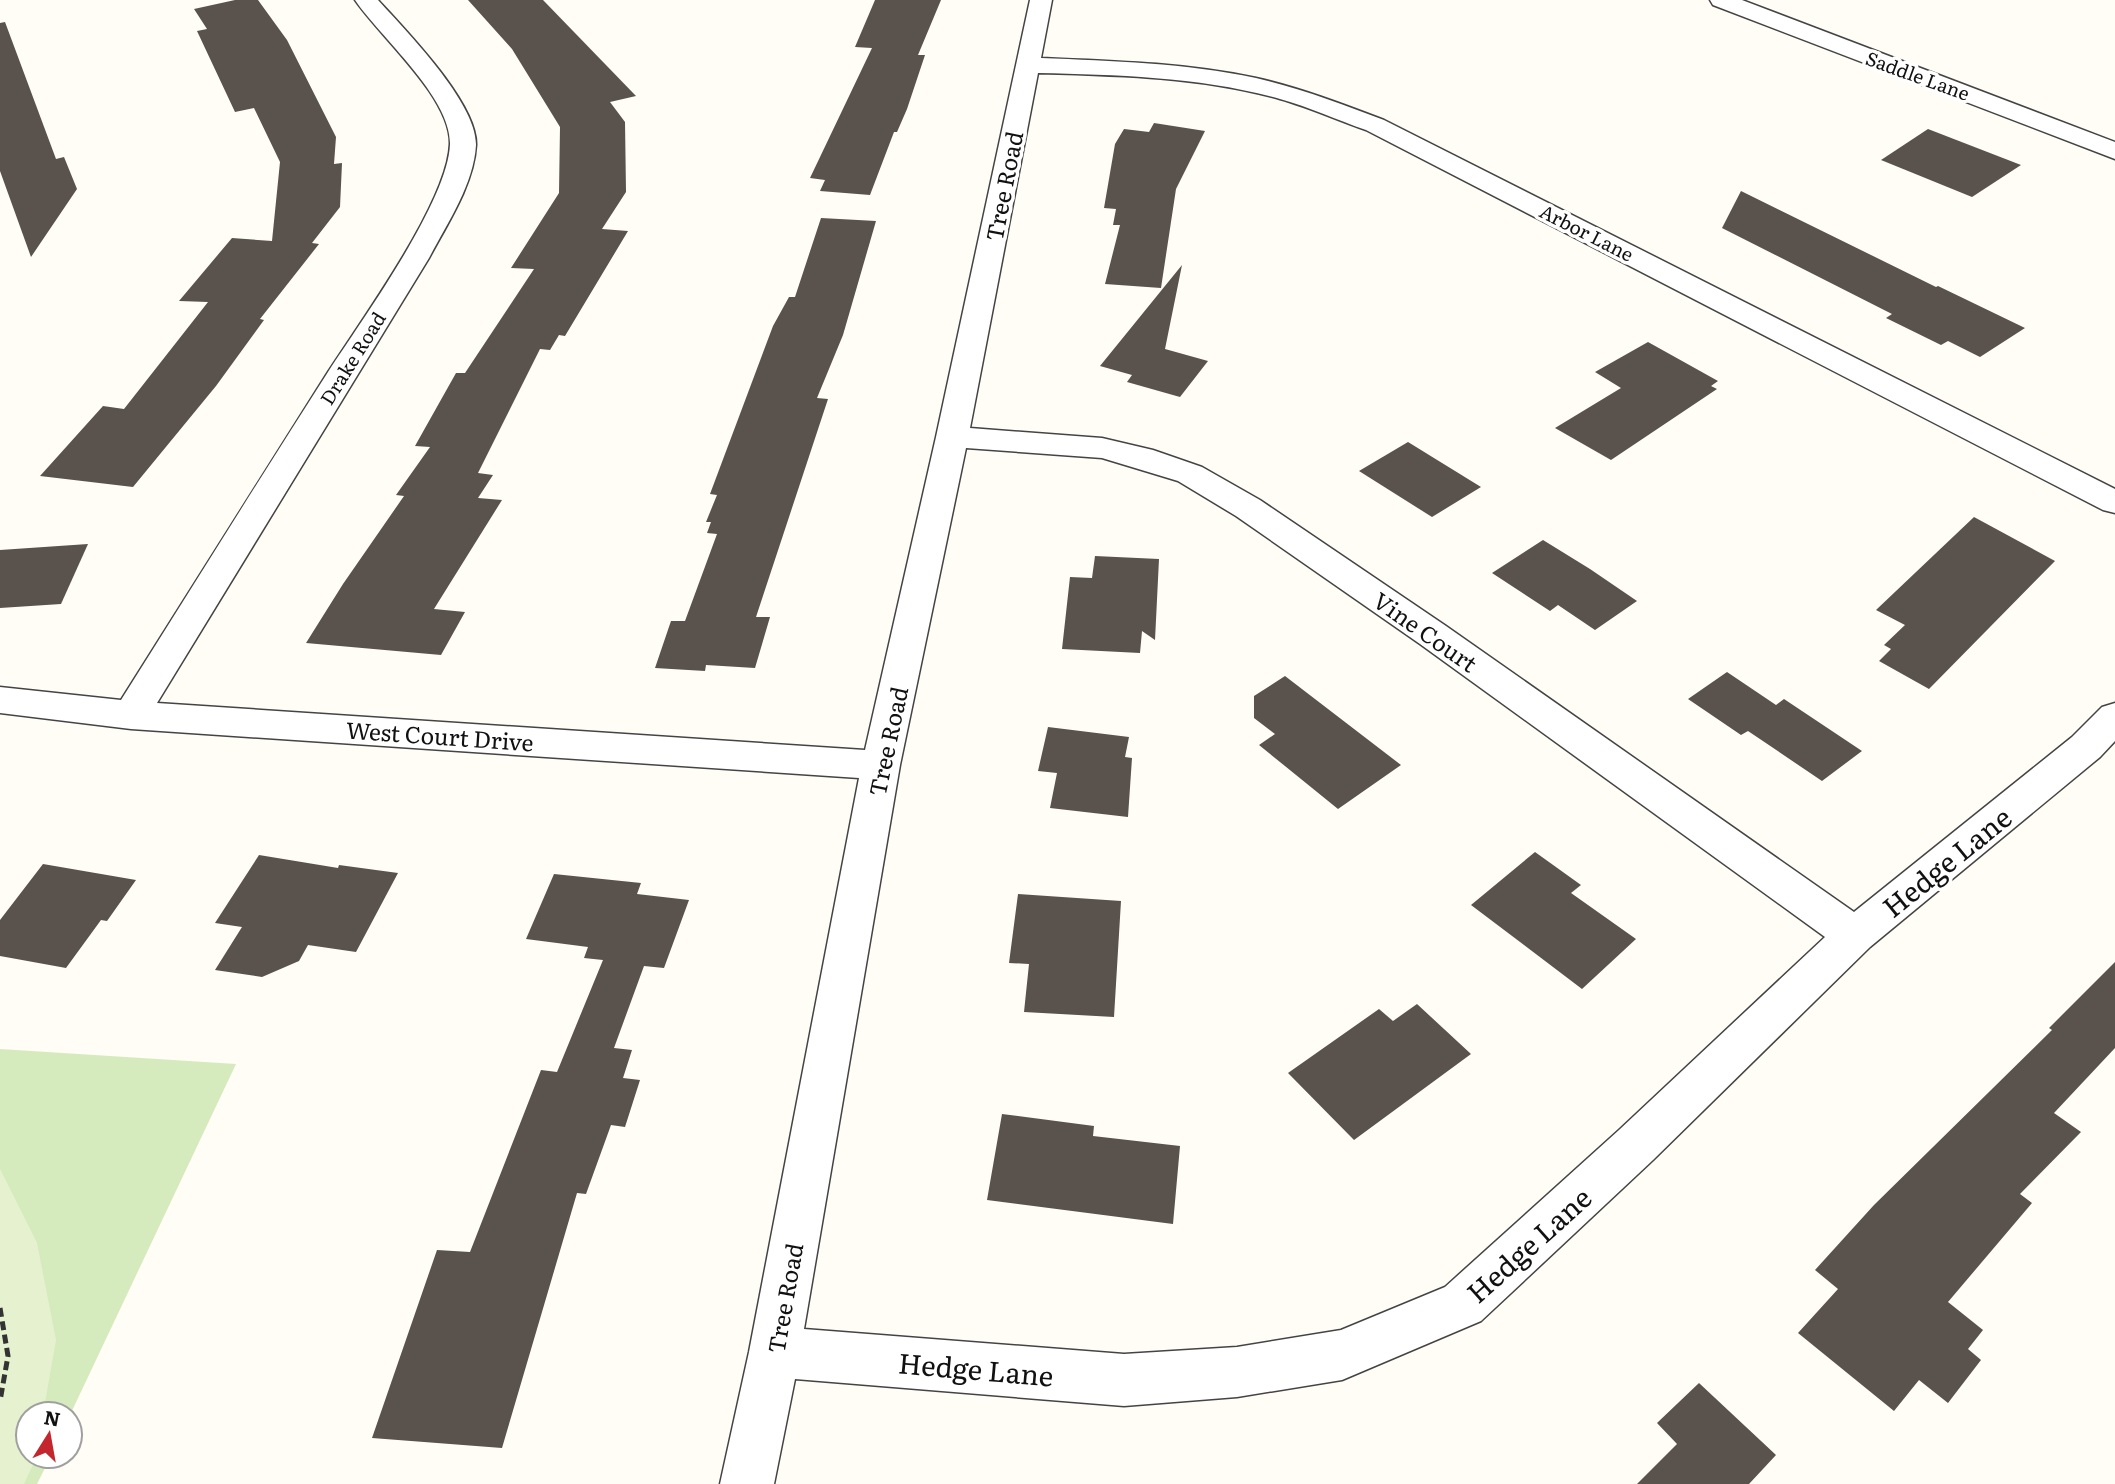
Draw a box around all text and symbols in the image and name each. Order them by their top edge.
street label: Saddle Lane [1862,43,1974,107]
street label: Tree Road [976,128,1030,244]
street label: Arbor Lane [1535,196,1639,268]
street label: Drake Road [312,306,392,410]
street label: Vine Court [1367,583,1486,680]
street label: Tree Road [859,683,915,799]
street label: West Court Drive [345,711,535,759]
street label: Hedge Lane [1872,796,2020,926]
street label: Hedge Lane [1456,1176,1600,1312]
street label: Tree Road [758,1240,810,1356]
street label: Hedge Lane [897,1340,1055,1396]
north arrow [14,1400,84,1470]
text: N [42,1402,63,1433]

